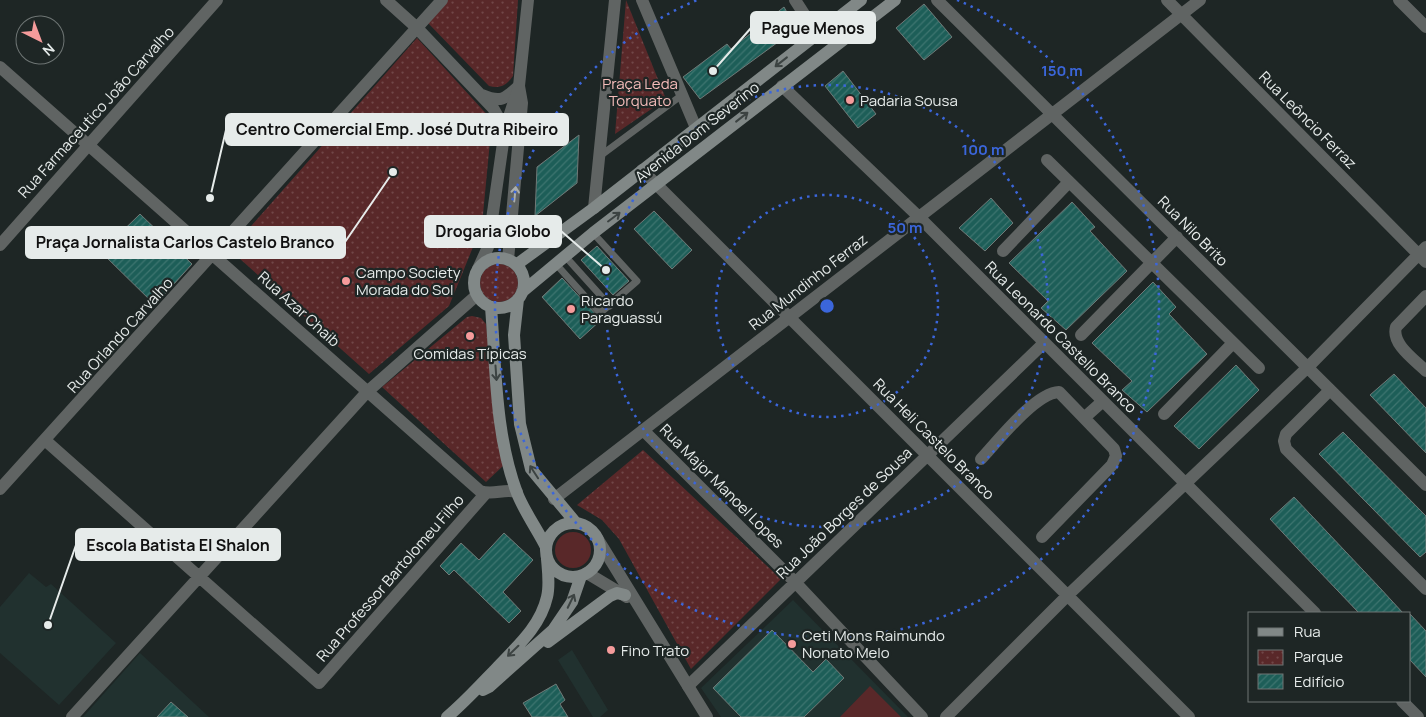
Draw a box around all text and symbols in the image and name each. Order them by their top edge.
callout: Pague Menos [751,12,875,43]
north arrow [15,15,65,65]
text: Pague Menos [761,17,865,39]
street label: Rua Farmaceutico João Carvalho [13,22,179,202]
text: N [39,40,59,60]
one-way arrow [775,57,788,68]
text: 150 m [1041,60,1083,81]
street label: Rua Leôncio Ferraz [1255,67,1361,173]
park label: Praça Leda Torquato [602,73,678,111]
street label: Avenida Dom Severino [630,77,764,187]
place label: Padaria Sousa [860,90,958,111]
marker: Padaria Sousa [844,94,856,106]
one-way arrow [735,112,749,122]
callout: Centro Comercial Emp. José Dutra Ribeiro [226,114,568,145]
text: Centro Comercial Emp. José Dutra Ribeiro [236,118,558,140]
text: 100 m [962,139,1004,160]
one-way arrow [510,186,520,202]
street label: Rua Nilo Brito [1153,191,1233,271]
one-way arrow [607,212,621,222]
callout: Drogaria Globo [425,216,561,247]
text: 50 m [887,217,923,238]
text: Drogaria Globo [435,220,551,242]
callout: Praça Jornalista Carlos Castelo Branco [26,227,345,258]
street label: Rua Mundinho Ferraz [744,229,872,335]
text: Praça Jornalista Carlos Castelo Branco [36,231,334,253]
street label: Rua Leonardo Castello Branco [980,256,1142,418]
place label: Campo Society Morada do Sol [356,262,461,300]
street label: Rua Azar Chaib [253,266,345,352]
street label: Rua Orlando Carvalho [62,273,178,397]
marker: Campo Society Morada do Sol [340,275,352,287]
place label: Ricardo Paraguassú [581,290,662,328]
centre of rings [818,297,836,315]
marker: Ricardo Paraguassú [565,303,577,315]
marker: Comidas Típicas [464,330,476,342]
place label: Comidas Típicas [413,343,527,364]
one-way arrow [491,365,501,381]
street label: Rua Heli Castelo Branco [869,374,999,504]
street label: Rua Major Manoel Lopes [655,419,789,553]
street label: Rua João Borges de Sousa [771,442,917,584]
one-way arrow [529,466,539,480]
street label: Rua Professor Bartolomeu Filho [311,490,469,666]
callout: Escola Batista El Shalon [76,529,280,560]
text: Escola Batista El Shalon [86,534,270,556]
one-way arrow [567,594,576,609]
legend [1248,612,1411,702]
text: Rua [1294,621,1321,642]
place label: Ceti Mons Raimundo Nonato Melo [802,625,945,663]
marker: Ceti Mons Raimundo Nonato Melo [786,638,798,650]
place label: Fino Trato [621,640,689,661]
marker: Fino Trato [605,644,617,656]
one-way arrow [507,645,520,657]
text: Parque [1294,646,1343,667]
text: Edifício [1294,671,1345,692]

